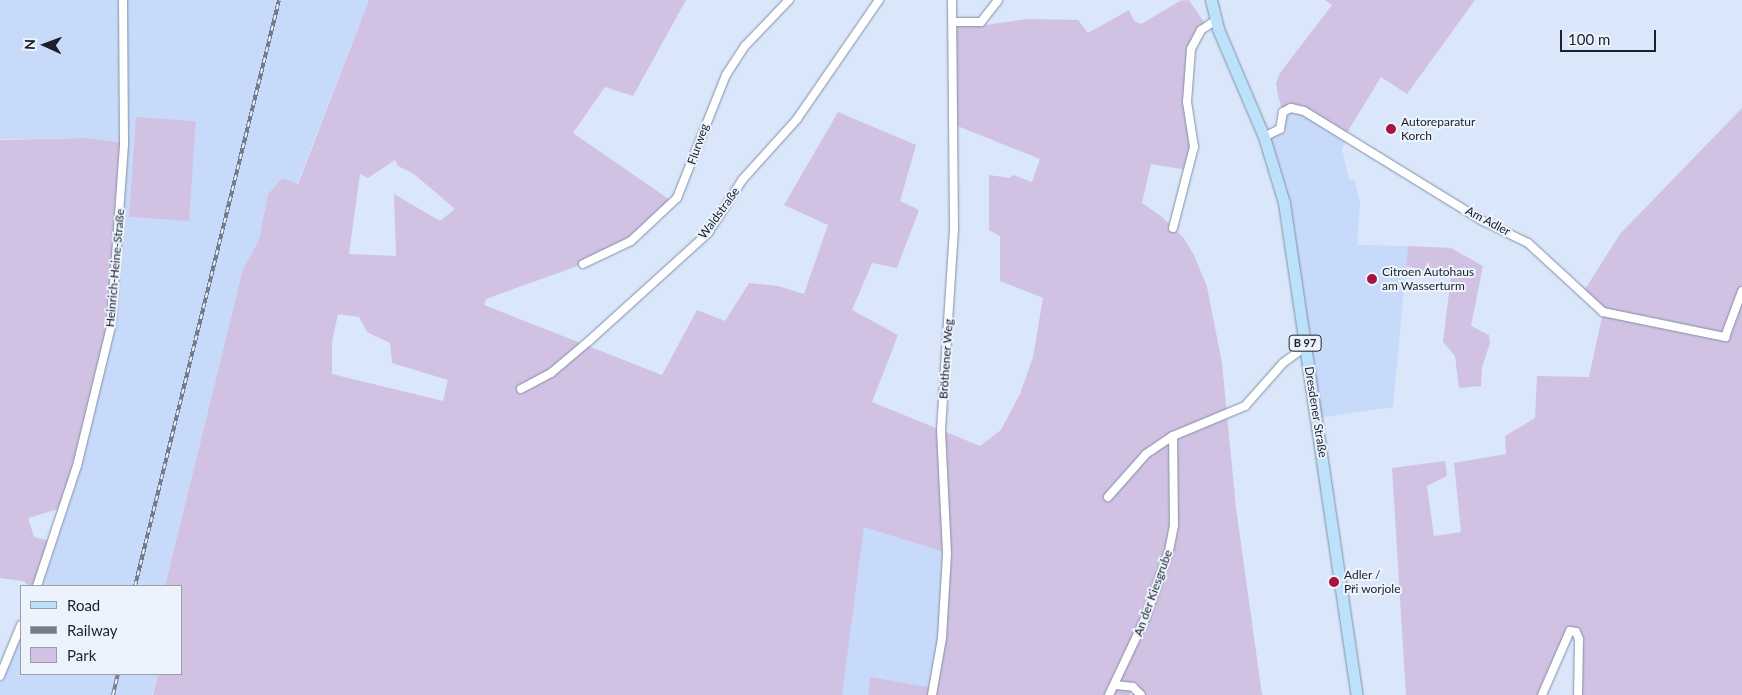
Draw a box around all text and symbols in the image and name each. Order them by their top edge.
north arrow [20,20,70,70]
scale bar [1562,20,1658,52]
text: 100 m [1568,30,1610,48]
text: N [21,39,38,50]
place label: Autoreparatur Korch [1401,115,1475,143]
street label: Flurweg [684,122,712,166]
marker: Autoreparatur Korch [1385,123,1397,135]
street label: Waldstraße [695,184,743,242]
street label: Am Adler [1463,203,1513,239]
street label: Heinrich-Heine-Straße [103,208,127,328]
place label: Citroen Autohaus am Wasserturm [1382,265,1475,293]
marker: Citroen Autohaus am Wasserturm [1366,273,1378,285]
street label: Bröthener Weg [936,318,956,400]
road number: B 97 [1288,334,1322,352]
street label: Dresdener Straße [1302,365,1330,459]
street label: An der Kiesgrube [1131,548,1175,638]
place label: Adler / Při worjole [1344,568,1401,596]
marker: Adler / Při worjole [1328,576,1340,588]
legend [20,585,182,675]
text: Road [67,596,100,614]
text: Railway [67,621,118,639]
text: Park [67,646,96,664]

